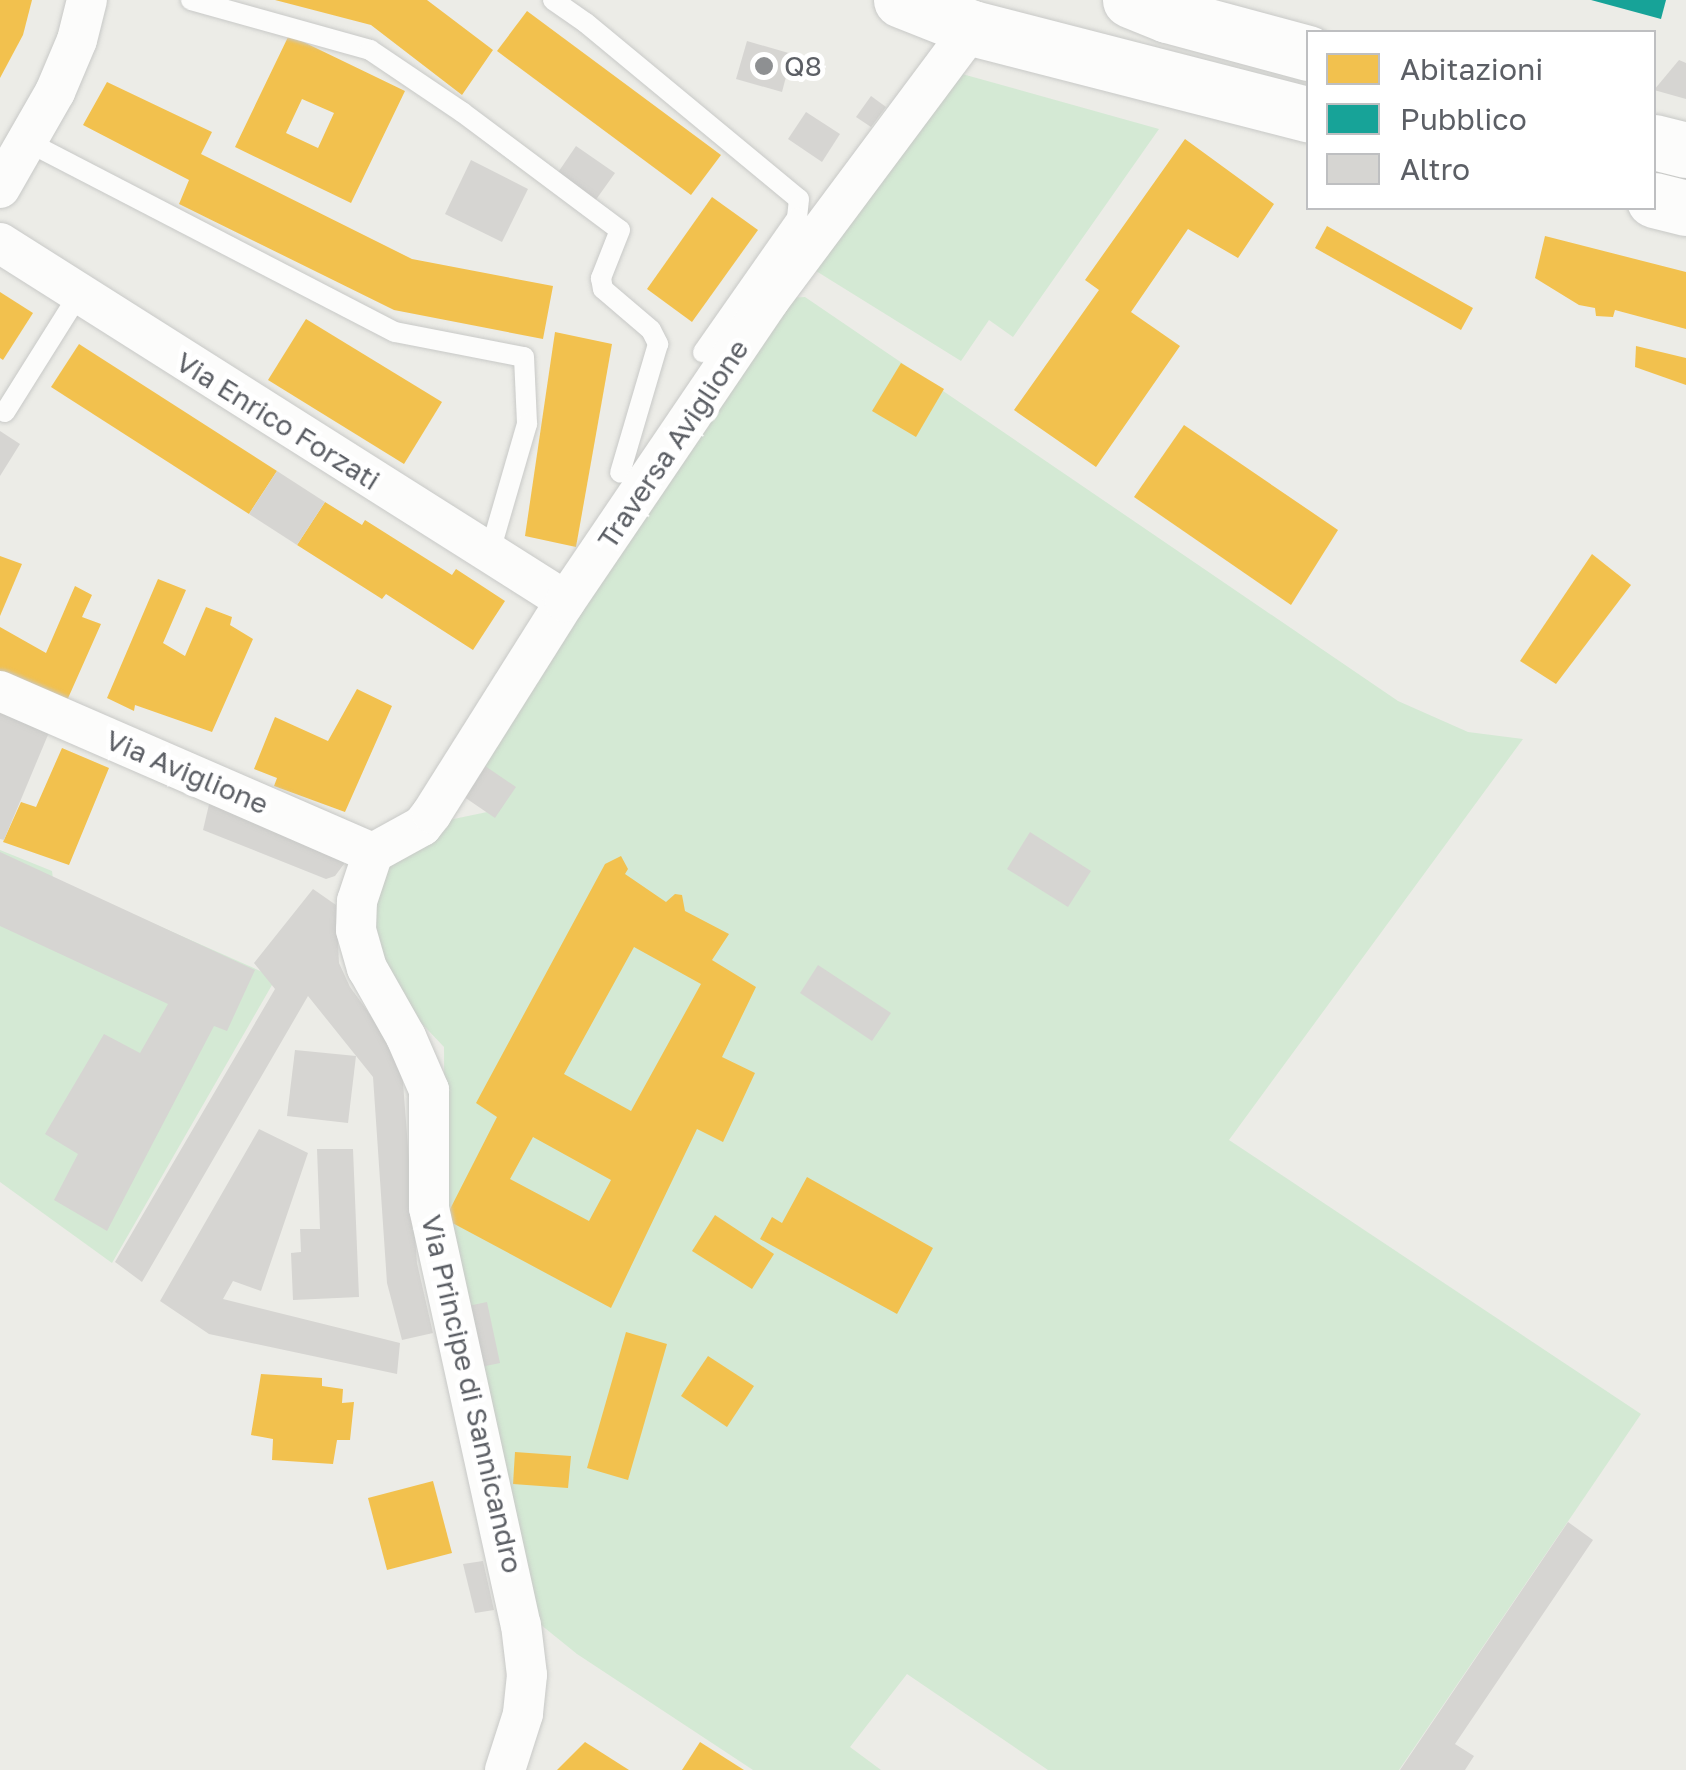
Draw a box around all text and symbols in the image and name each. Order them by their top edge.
legend [1306,30,1656,210]
place label: Q8 [784,49,822,83]
text: Abitazioni [1400,51,1543,87]
marker: Q8 [753,55,775,77]
text: Pubblico [1400,101,1527,137]
text: Altro [1400,151,1470,187]
street label: Traversa Aviglione [591,333,755,555]
street label: Via Enrico Forzati [170,345,386,497]
street label: Via Aviglione [101,723,273,821]
street label: Via Principe di Sannicandro [414,1212,530,1576]

